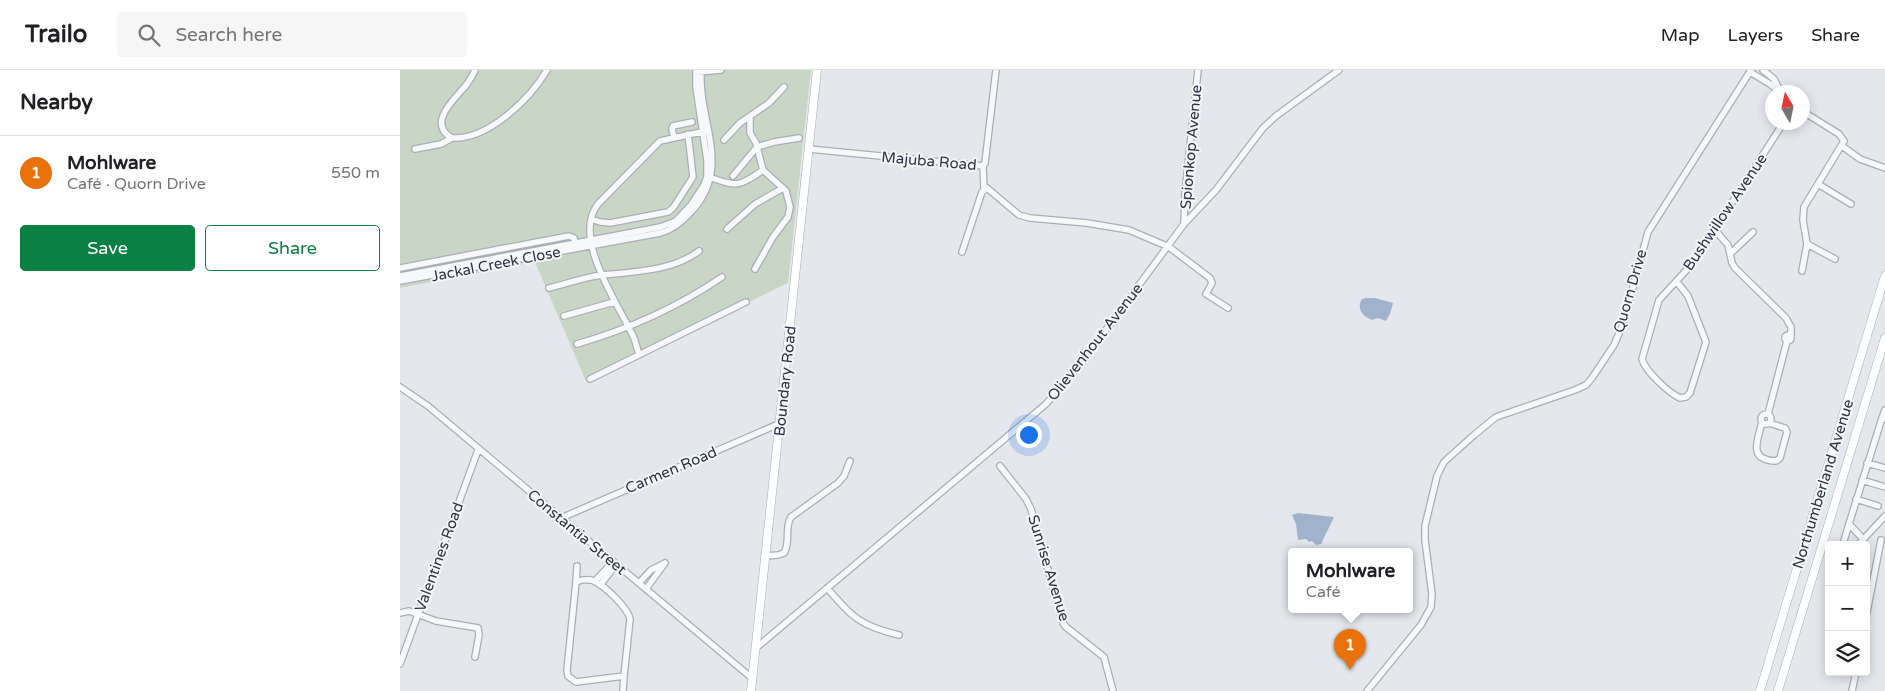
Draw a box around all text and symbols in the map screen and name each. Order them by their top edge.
search box [117,12,467,57]
text: Trailo [25,20,87,49]
icon: search [135,21,163,49]
text: Search here [175,24,282,46]
text: Map [1661,24,1700,46]
text: Layers [1728,24,1783,46]
text: Share [1811,24,1860,46]
street label: Spionkop Avenue [1177,84,1205,210]
north arrow [1765,85,1810,130]
text: Nearby [20,90,93,115]
street label: Majuba Road [881,148,977,174]
street label: Bushwillow Avenue [1679,150,1771,274]
text: Mohlware [67,152,156,174]
text: 1 [31,163,41,183]
text: 550 m [331,163,380,183]
text: Café · Quorn Drive [67,174,206,194]
button: Save [20,225,195,271]
button: Share [205,225,380,271]
street label: Jackal Creek Close [430,243,562,285]
street label: Quorn Drive [1609,247,1651,335]
street label: Olievenhout Avenue [1044,280,1146,404]
street label: Boundary Road [770,325,800,437]
street label: Northumberland Avenue [1789,397,1857,571]
your location [1016,422,1042,448]
street label: Carmen Road [623,443,719,497]
street label: Constantia Street [524,485,630,579]
street label: Valentines Road [411,500,467,614]
street label: Sunrise Avenue [1024,513,1074,623]
map controls [1825,541,1870,676]
button: + [1825,541,1870,586]
popup [1288,548,1413,613]
text: Mohlware [1306,560,1395,582]
text: Café [1306,582,1340,602]
button: − [1825,586,1870,631]
pin: 1 [1334,629,1366,670]
button: layers [1825,631,1870,676]

